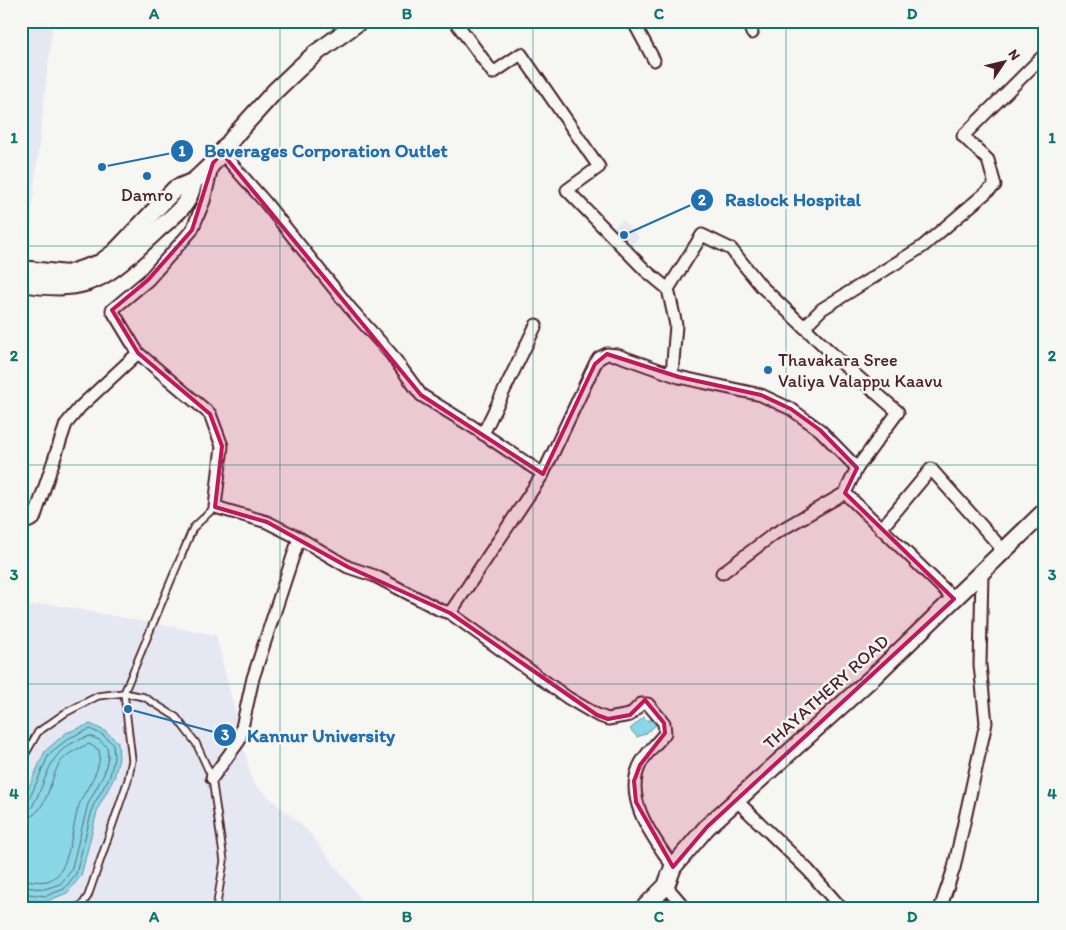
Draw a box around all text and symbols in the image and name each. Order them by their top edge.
text: A [148,4,160,23]
text: B [402,4,413,23]
text: C [654,4,665,23]
text: D [907,4,918,23]
north arrow [978,38,1028,88]
text: N [1005,46,1024,64]
text: 1 [10,128,18,147]
text: 1 [1048,128,1056,147]
callout: Beverages Corporation Outlet [169,134,457,168]
text: Beverages Corporation Outlet [204,139,448,162]
text: 1 [179,142,186,160]
marker: Damro [141,170,153,182]
callout: Raslock Hospital [690,183,870,217]
place label: Damro [121,184,173,206]
text: Raslock Hospital [725,188,862,211]
text: 2 [698,191,706,209]
text: 2 [10,346,19,365]
text: 2 [1048,346,1057,365]
place label: Thavakara Sree Valiya Valappu Kaavu [778,349,943,392]
marker: Thavakara Sree Valiya Valappu Kaavu [762,364,774,376]
text: 3 [10,565,19,584]
text: 3 [1048,565,1057,584]
street label: THAYATHERY ROAD [759,630,893,754]
callout: Kannur University [212,718,405,752]
text: Kannur University [247,724,396,747]
text: 3 [221,726,229,744]
text: 4 [9,784,19,803]
text: 4 [1047,784,1057,803]
text: A [148,907,160,926]
text: B [402,907,413,926]
text: C [654,907,665,926]
text: D [907,907,918,926]

